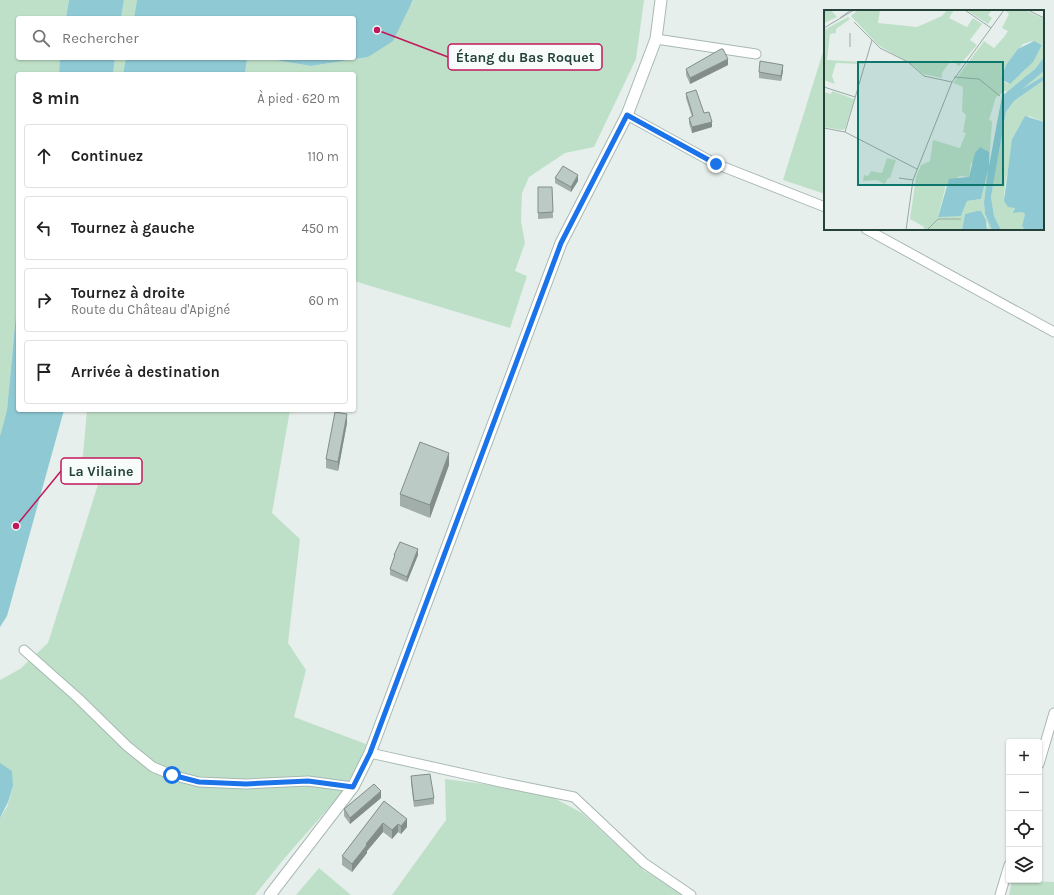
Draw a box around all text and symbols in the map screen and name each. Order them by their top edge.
inset map [824,10,1044,230]
search box [16,16,356,60]
icon: search [30,27,52,49]
text: Rechercher [62,29,139,47]
callout: Étang du Bas Roquet [448,44,602,70]
text: Étang du Bas Roquet [456,48,595,66]
text: 8 min [32,88,80,108]
text: À pied · 620 m [257,91,340,106]
icon: ahead [33,145,55,167]
text: Continuez [71,147,143,165]
text: 110 m [307,149,339,164]
route end [707,155,725,173]
icon: left [33,217,55,239]
text: Tournez à gauche [71,219,195,237]
text: 450 m [301,221,339,236]
text: Tournez à droite [71,284,185,302]
icon: right [33,289,55,311]
text: 60 m [309,293,339,308]
text: Route du Château d'Apigné [71,302,230,317]
icon: arrive [33,361,55,383]
text: Arrivée à destination [71,363,220,381]
callout: La Vilaine [61,458,142,484]
text: La Vilaine [69,463,133,480]
map controls [1006,739,1042,883]
button: + [1006,739,1042,775]
route start [163,766,181,784]
button: − [1006,775,1042,811]
button: locate [1006,811,1042,847]
button: layers [1006,847,1042,883]

